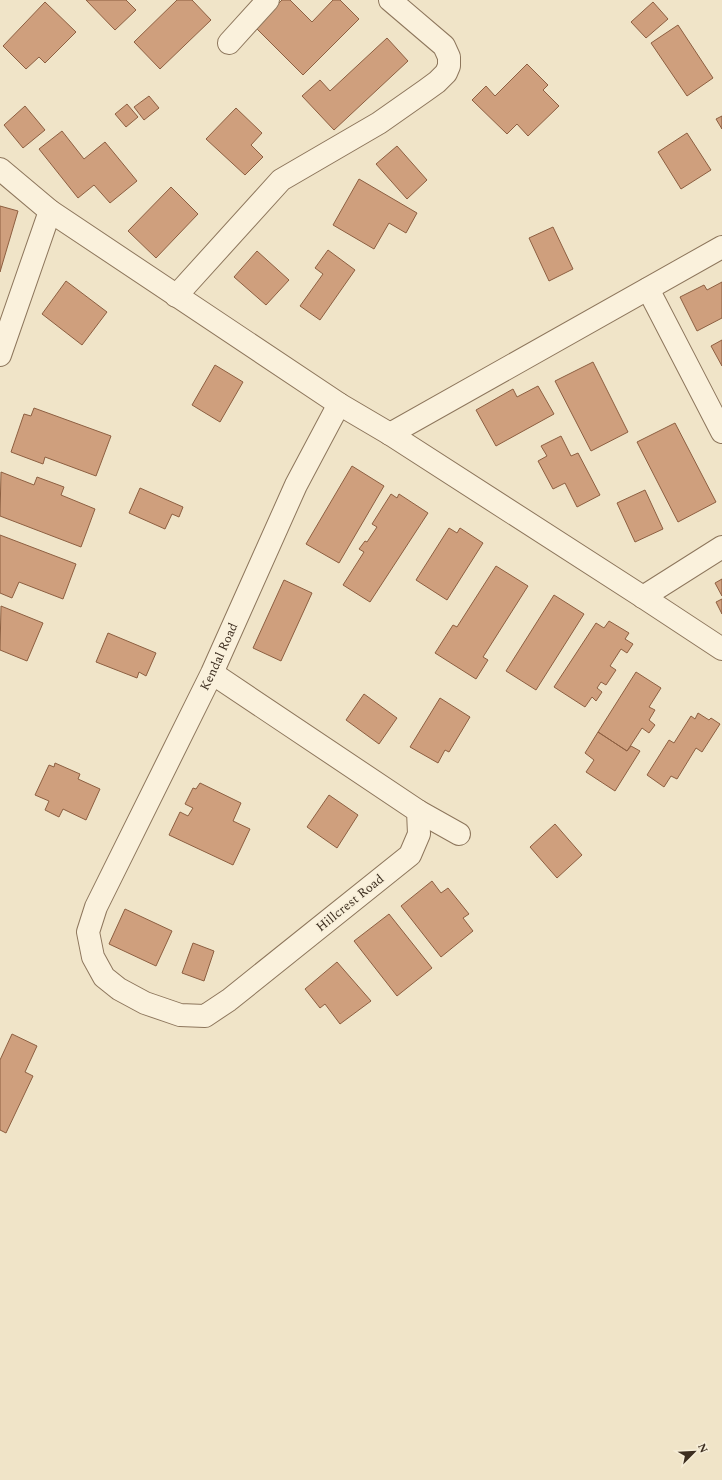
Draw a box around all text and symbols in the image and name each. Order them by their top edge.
street label: Kendal Road [195,619,243,694]
street label: Hillcrest Road [312,869,388,937]
north arrow [674,1432,714,1472]
text: N [693,1441,712,1456]

